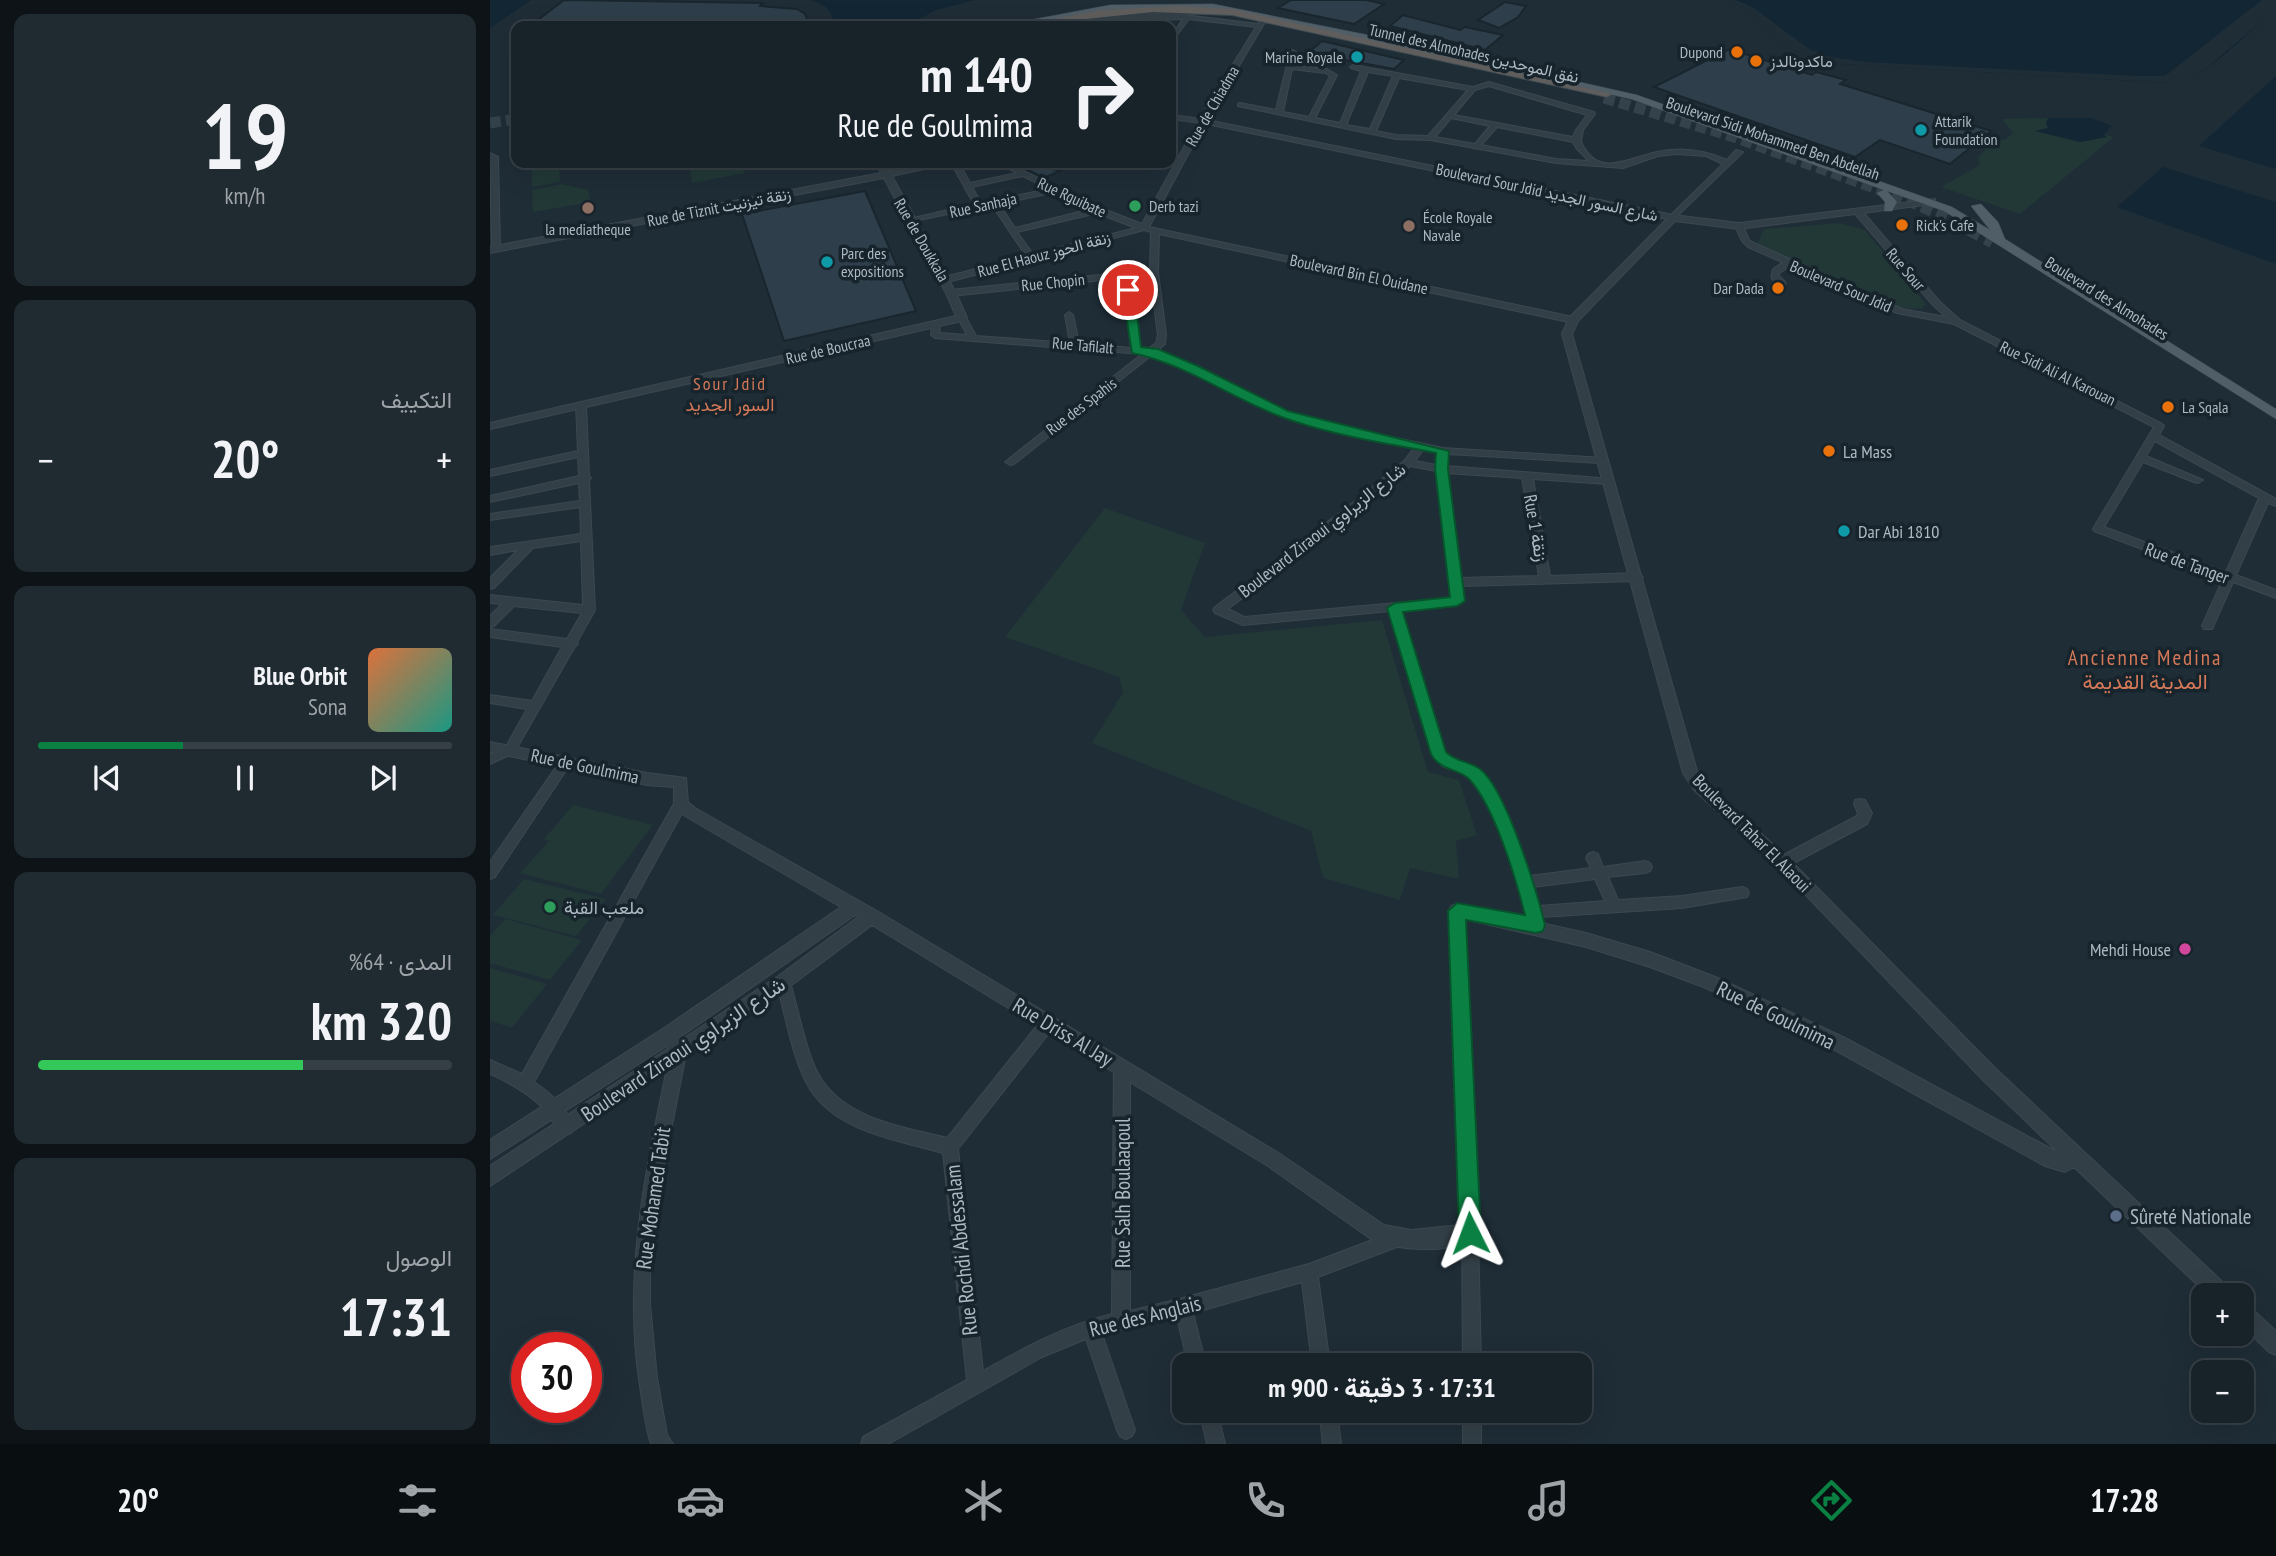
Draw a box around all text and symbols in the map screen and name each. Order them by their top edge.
street label: Tunnel des Almohades نفق الموحدين [1367,19,1581,88]
text: 140 m [920,42,1033,106]
place label: Dupond [1680,42,1723,62]
marker: Dupond [1729,44,1745,60]
place label: Marine Royale [1265,47,1343,67]
icon: right [1057,49,1148,140]
marker: Marine Royale [1349,49,1365,65]
place label: ماكدونالدز [1769,51,1833,72]
marker: ماكدونالدز [1748,53,1764,69]
street label: Rue de Chiadma [1181,62,1243,150]
text: 19 [202,76,289,194]
street label: Boulevard Sidi Mohammed Ben Abdellah [1664,92,1882,184]
text: Rue de Goulmima [838,104,1033,146]
place label: Attarik Foundation [1935,111,1998,149]
marker: Attarik Foundation [1913,122,1929,138]
street label: Boulevard Sour Jdid شارع السور الجديد [1434,159,1660,227]
street label: Rue Rguibate [1035,172,1109,222]
text: km/h [225,181,265,210]
street label: Rue de Tiznit زنقة تيزنيت [645,183,793,232]
street label: Rue Sanhaja [948,188,1018,222]
street label: Rue de Doukkala [890,195,954,285]
place label: Derb tazi [1149,196,1199,216]
marker: Derb tazi [1127,198,1143,214]
marker: la mediatheque [580,200,596,216]
place label: École Royale Navale [1423,207,1493,245]
place label: Rick's Cafe [1916,215,1974,235]
marker: Rick's Cafe [1894,217,1910,233]
marker: École Royale Navale [1401,218,1417,234]
place label: la mediatheque [545,219,631,239]
street label: Rue El Haouz زنقة الحوز [975,227,1113,282]
place label: Parc des expositions [841,243,904,281]
street label: Rue Sour [1882,244,1930,295]
street label: Boulevard Bin El Ouidane [1288,250,1430,298]
street label: Boulevard des Almohades [2042,252,2172,344]
marker: Parc des expositions [819,254,835,270]
street label: Boulevard Sour Jdid [1787,256,1895,316]
pin [1098,260,1158,320]
street label: Rue Chopin [1020,269,1086,295]
icon: arrive [1109,271,1147,309]
place label: Dar Dada [1713,278,1764,298]
marker: Dar Dada [1770,280,1786,296]
street label: Rue de Boucraa [784,330,872,368]
street label: Rue Tafilalt [1051,332,1115,358]
street label: Rue Sidi Ali Al Karouan [1997,336,2119,410]
district label: Sour Jdid السور الجديد [686,372,774,416]
street label: Rue des Spahis [1042,373,1120,439]
text: التكييف [381,385,452,414]
place label: La Sqala [2182,397,2229,417]
marker: La Sqala [2160,399,2176,415]
text: 20° [211,425,279,492]
text: − [38,435,54,484]
text: + [436,435,452,484]
place label: La Mass [1843,440,1892,463]
marker: La Mass [1821,443,1837,459]
street label: Boulevard Ziraoui شارع الزيراوي [1234,457,1413,606]
street label: Rue 1 زنقة [1519,493,1553,563]
place label: Dar Abi 1810 [1858,520,1939,543]
marker: Dar Abi 1810 [1836,523,1852,539]
street label: Rue de Tanger [2142,537,2232,589]
district label: Ancienne Medina المدينة القديمة [2068,644,2222,695]
text: Blue Orbit [253,659,347,692]
text: Sona [308,692,347,721]
street label: Rue de Goulmima [529,743,641,789]
icon: previous [88,759,126,797]
icon: pause [226,759,264,797]
icon: next [364,759,402,797]
street label: Boulevard Tahar El Alaoui [1688,769,1816,897]
place label: ملعب القبة [564,896,644,919]
marker: ملعب القبة [542,899,558,915]
place label: Mehdi House [2090,938,2171,961]
marker: Mehdi House [2177,941,2193,957]
text: المدى · 64% [348,947,452,976]
street label: Boulevard Ziraoui شارع الزيراوي [576,971,793,1131]
street label: Rue de Goulmima [1712,975,1840,1055]
text: 320 km [311,987,452,1054]
street label: Rue Driss Al Jay [1008,991,1118,1073]
street label: Rue Salh Boulaaqoul [1109,1118,1136,1268]
street label: Rue Mohamed Tabit [630,1125,676,1271]
street label: Rue Rochdi Abdessalam [939,1163,983,1337]
position arrow [1433,1196,1507,1270]
place label: Sûreté Nationale [2130,1203,2252,1230]
marker: Sûreté Nationale [2108,1208,2124,1224]
text: الوصول [386,1243,452,1272]
text: 17:31 [340,1283,452,1350]
map controls [2191,1283,2254,1423]
button: + [2191,1283,2254,1346]
street label: Rue des Anglais [1086,1289,1204,1343]
speed limit sign: 30 [511,1332,602,1423]
button: − [2191,1360,2254,1423]
text: 17:31 · 3 دقيقة · 900 m [1268,1371,1496,1404]
icon: filters [393,1476,442,1525]
icon: car [676,1476,725,1525]
icon: climate [959,1476,1008,1525]
icon: phone [1241,1476,1290,1525]
icon: music [1524,1476,1573,1525]
icon: directions [1807,1476,1856,1525]
text: 20° [117,1479,159,1521]
text: 17:28 [2090,1479,2159,1521]

